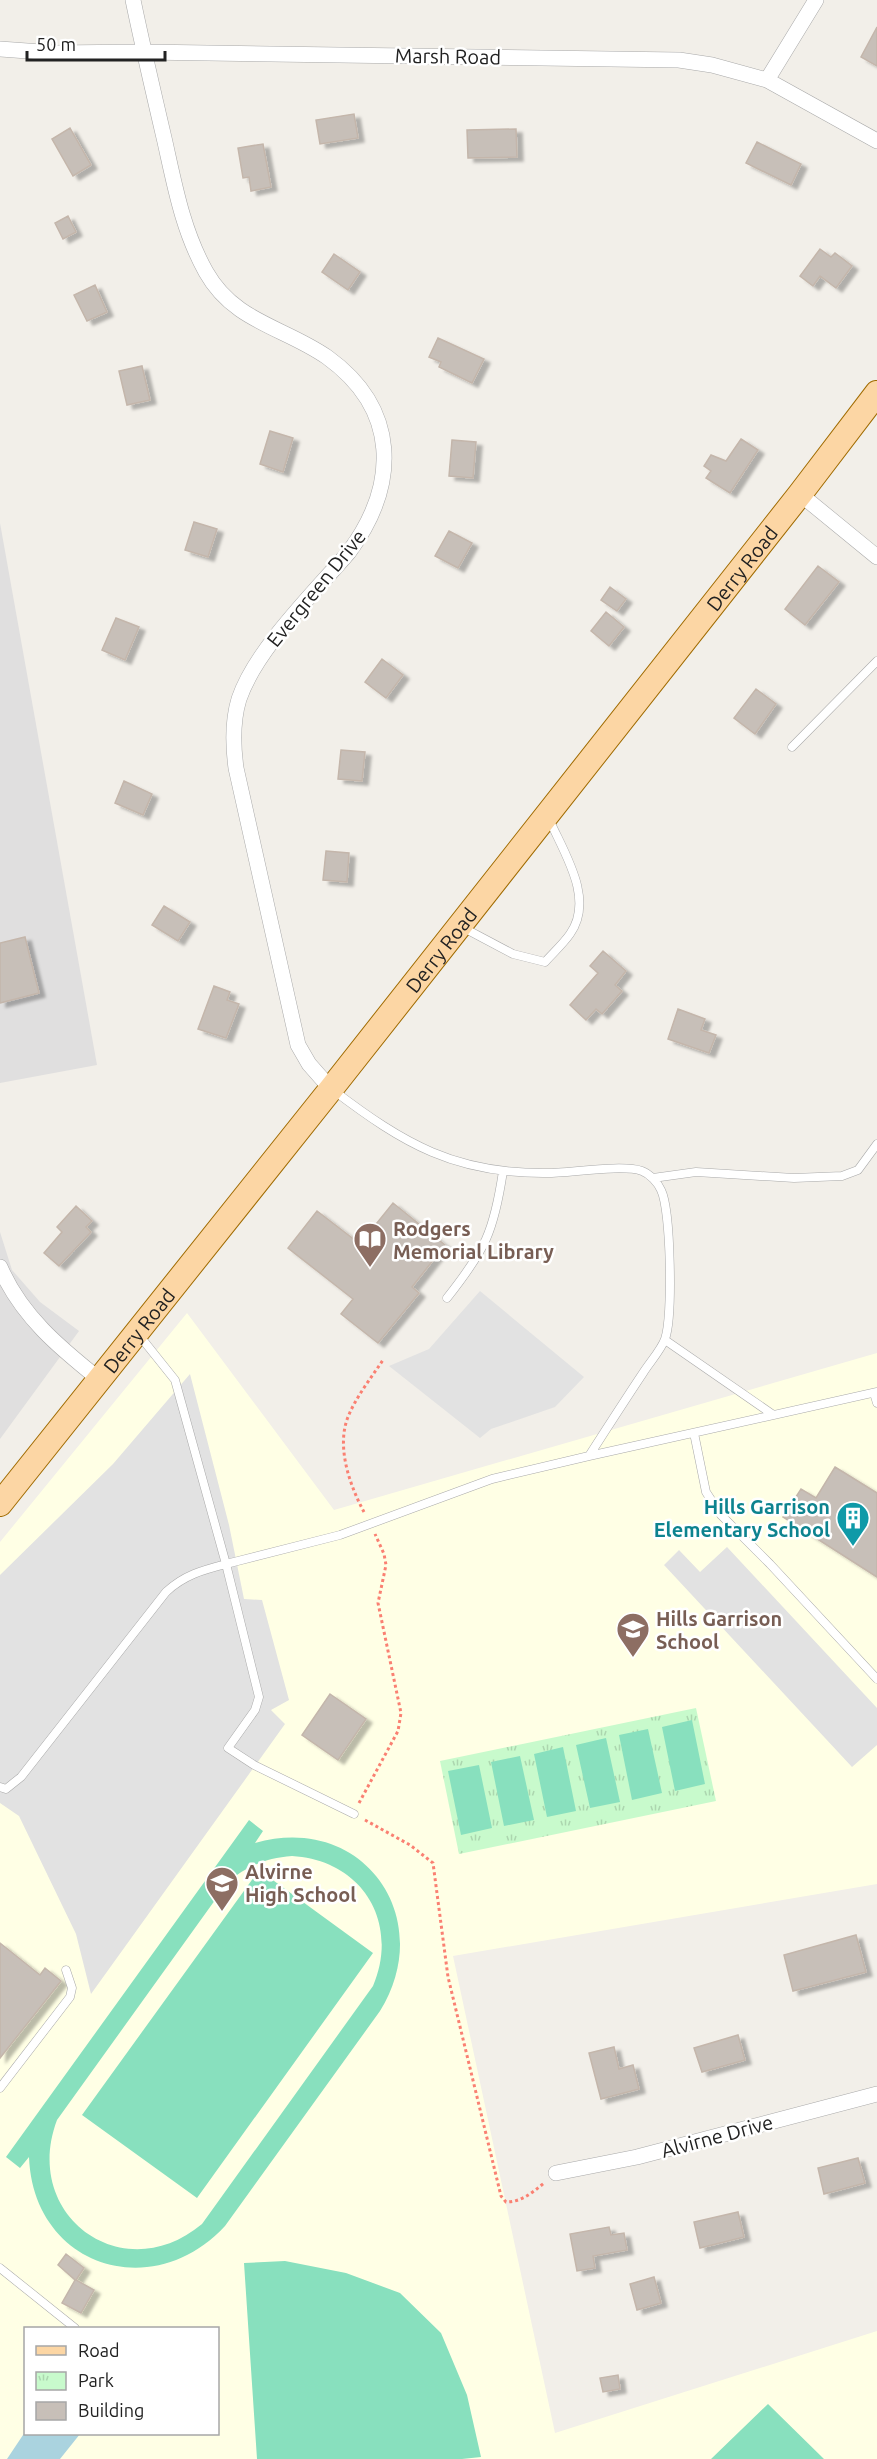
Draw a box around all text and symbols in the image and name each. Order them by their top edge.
scale bar [27,24,165,62]
text: 50 m [36,34,76,54]
street label: Marsh Road [395,44,501,68]
street label: Derry Road [701,521,782,615]
street label: Evergreen Drive [262,525,370,651]
street label: Derry Road [400,903,481,997]
place label: Rodgers Memorial Library [393,1217,554,1263]
library icon: Rodgers Memorial Library [352,1221,388,1268]
street label: Derry Road [98,1284,179,1377]
place label: Hills Garrison Elementary School [654,1495,830,1541]
building icon: Hills Garrison Elementary School [835,1500,871,1547]
place label: Hills Garrison School [656,1607,782,1653]
school or university icon: Hills Garrison School [615,1611,651,1658]
place label: Alvirne High School [245,1860,356,1906]
school or university icon: Alvirne High School [204,1865,240,1912]
street label: Alvirne Drive [659,2110,775,2162]
legend [24,2327,219,2435]
text: Road [78,2340,120,2360]
text: Park [78,2370,114,2390]
text: Building [78,2400,144,2420]

